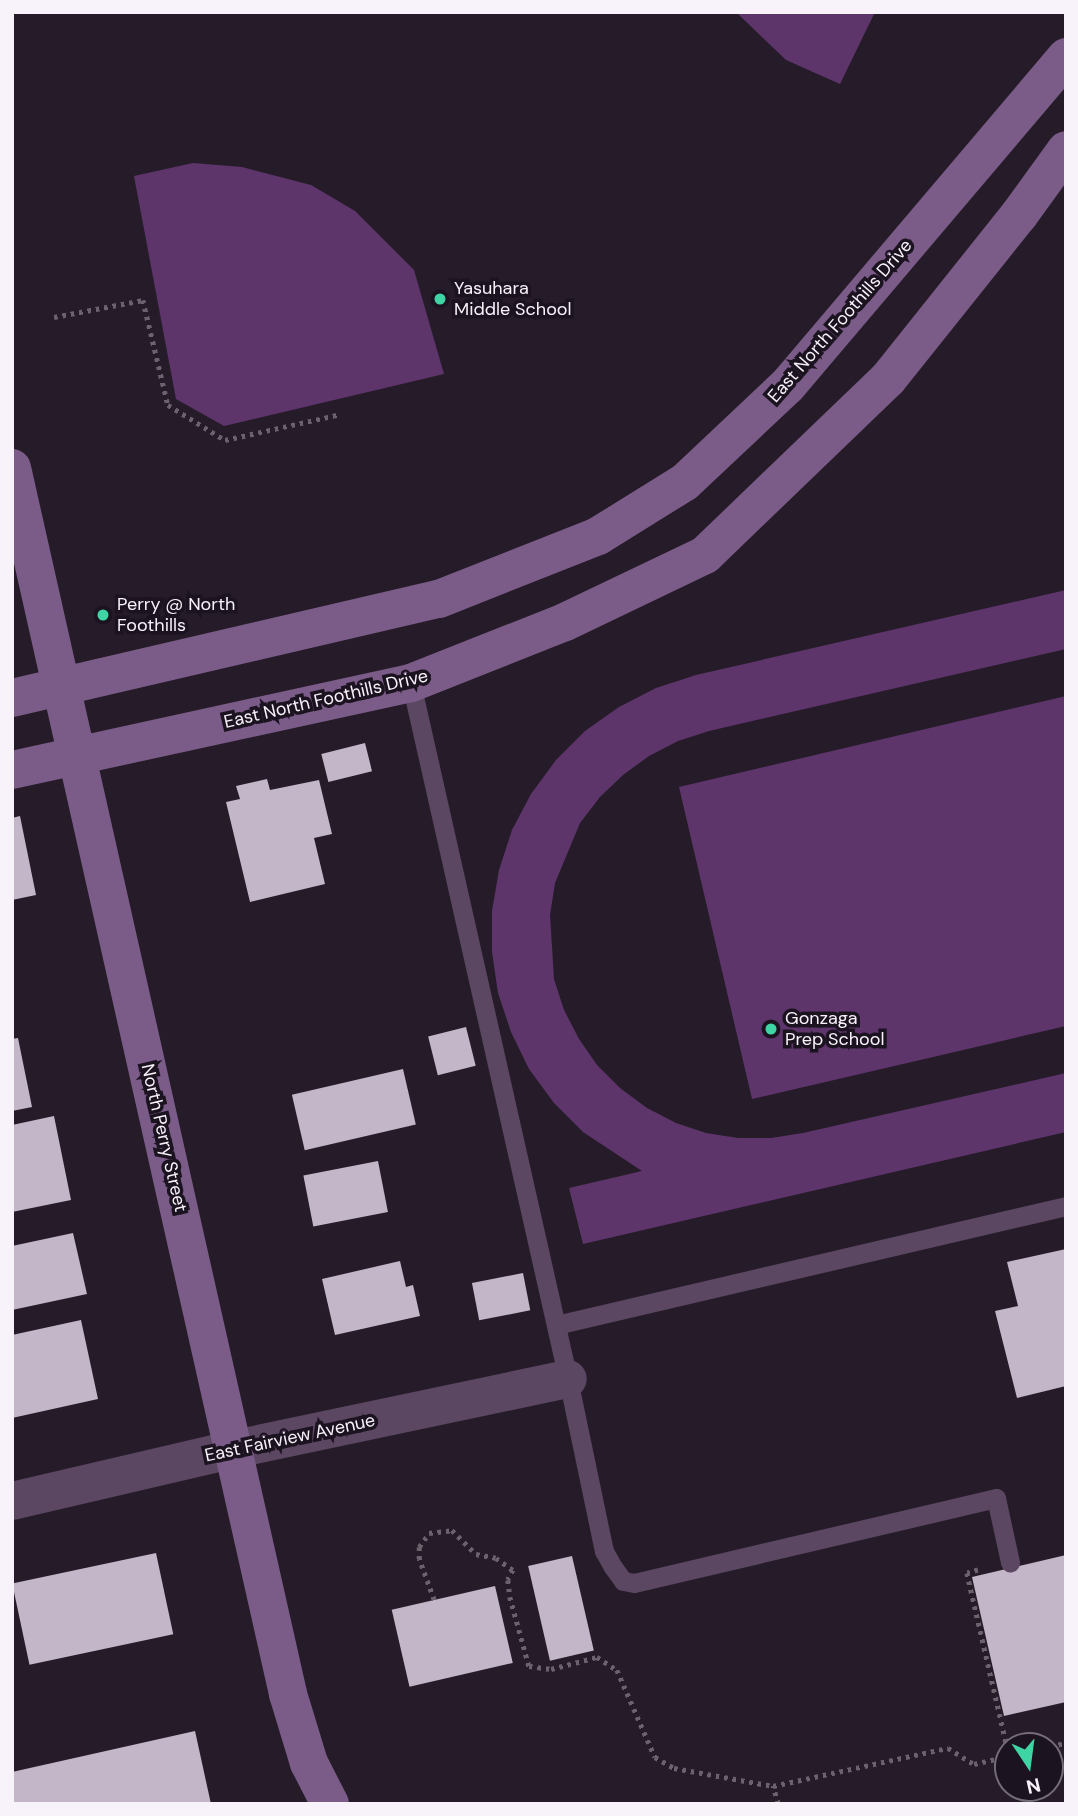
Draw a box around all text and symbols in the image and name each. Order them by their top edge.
street label: East North Foothills Drive [763,235,917,407]
place label: Yasuhara Middle School [454,278,572,320]
marker: Yasuhara Middle School [432,291,448,307]
place label: Perry @ North Foothills [117,594,235,636]
marker: Perry @ North Foothills [95,607,111,623]
street label: East North Foothills Drive [222,665,430,733]
place label: Gonzaga Prep School [785,1008,884,1050]
marker: Gonzaga Prep School [763,1021,779,1037]
street label: North Perry Street [136,1062,192,1214]
street label: East Fairview Avenue [203,1409,377,1467]
north arrow [994,1732,1064,1802]
text: N [1024,1772,1043,1800]

